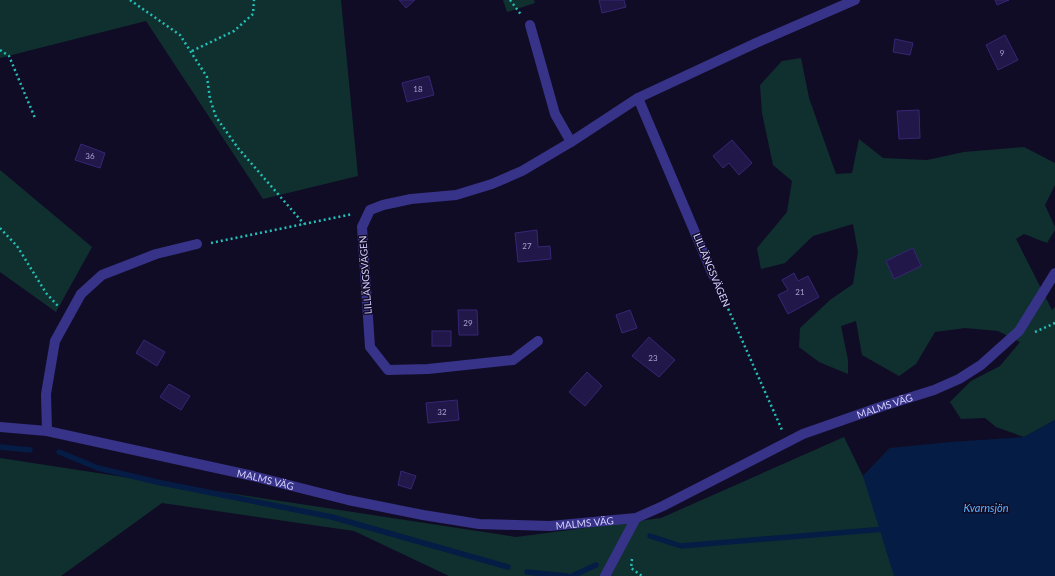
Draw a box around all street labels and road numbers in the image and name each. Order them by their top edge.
street label: LILLÄNGSVÄGEN [691,231,733,309]
street label: LILLÄNGSVÄGEN [356,235,374,315]
street label: MALMS VÄG [855,391,914,421]
street label: MALMS VÄG [236,467,295,492]
street label: MALMS VÄG [555,514,614,531]

